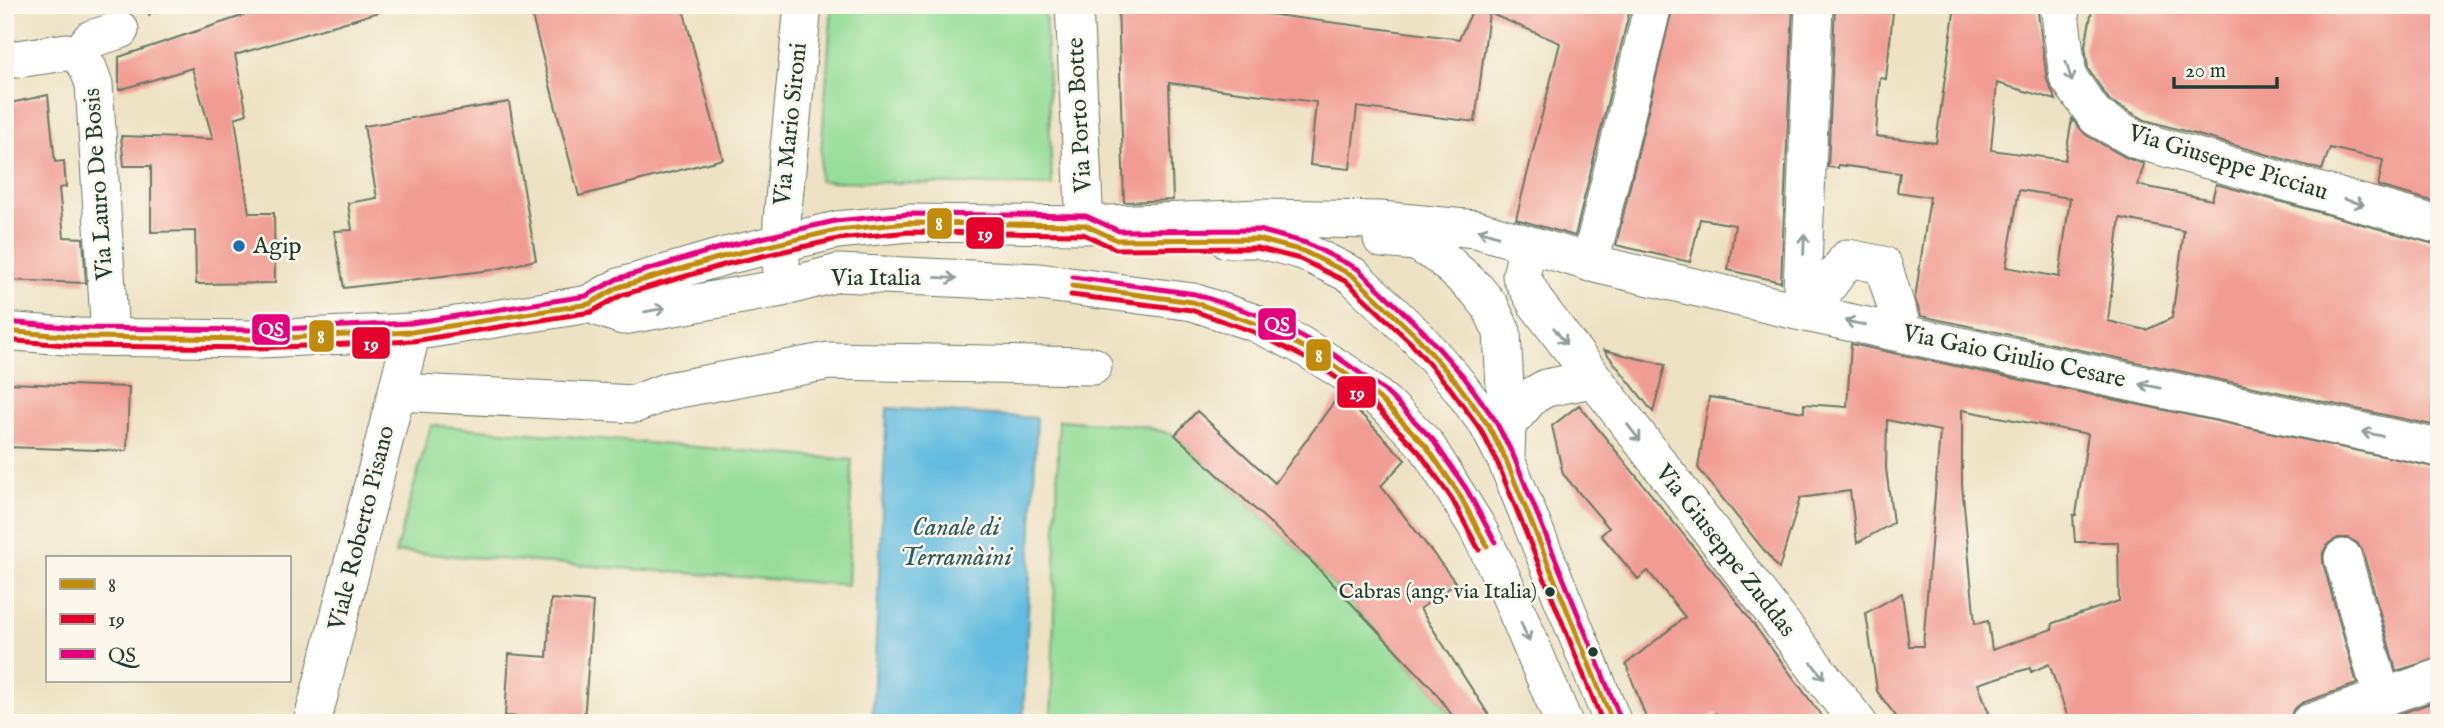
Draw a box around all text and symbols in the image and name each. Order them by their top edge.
street label: Via Porto Botte [1060,37,1100,194]
street label: Via Mario Sironi [767,41,815,208]
scale bar [2174,46,2278,90]
text: 20 m [2185,58,2226,85]
one-way arrow [2064,61,2077,83]
street label: Via Lauro De Bosis [77,87,121,282]
street label: Via Giuseppe Picciau [2123,118,2332,208]
one-way arrow [2343,196,2365,209]
line badge: 8 [926,207,953,240]
text: 8 [935,213,943,237]
line badge: 19 [965,216,1005,250]
text: 19 [977,223,993,247]
one-way arrow [1477,225,1499,238]
place label: Agip [252,231,302,262]
one-way arrow [1798,232,1811,255]
marker: Agip [231,238,247,254]
street label: Via Italia [830,263,922,294]
one-way arrow [935,272,958,285]
one-way arrow [643,303,666,316]
line badge: QS [1257,307,1297,341]
line badge: QS [251,313,291,346]
text: QS [1264,314,1294,338]
one-way arrow [1844,316,1867,329]
street label: Via Gaio Giulio Cesare [1899,318,2128,396]
text: QS [258,319,288,343]
line badge: 8 [308,319,335,353]
text: 8 [317,326,325,350]
line badge: 19 [351,326,391,360]
one-way arrow [1553,326,1568,345]
text: 19 [363,333,379,357]
line badge: 8 [1305,338,1332,372]
text: 8 [1315,345,1323,369]
line badge: 19 [1336,375,1377,409]
one-way arrow [2139,379,2162,393]
text: 19 [1349,382,1365,406]
street label: Viale Roberto Pisano [321,422,402,635]
one-way arrow [1627,423,1642,441]
one-way arrow [2361,427,2384,440]
street label: Via Giuseppe Zuddas [1647,458,1802,644]
water label: Canale di Terramàini [900,511,1014,574]
legend [46,556,290,682]
text: 8 [108,573,116,600]
place label: Cabras (ang. via Italia) [1338,578,1537,606]
marker: Cabras (ang. via Italia) [1543,585,1557,599]
text: 19 [108,607,125,634]
one-way arrow [1520,620,1533,642]
text: QS [108,643,140,670]
unlabelled marker [1586,645,1600,659]
one-way arrow [1811,661,1826,680]

